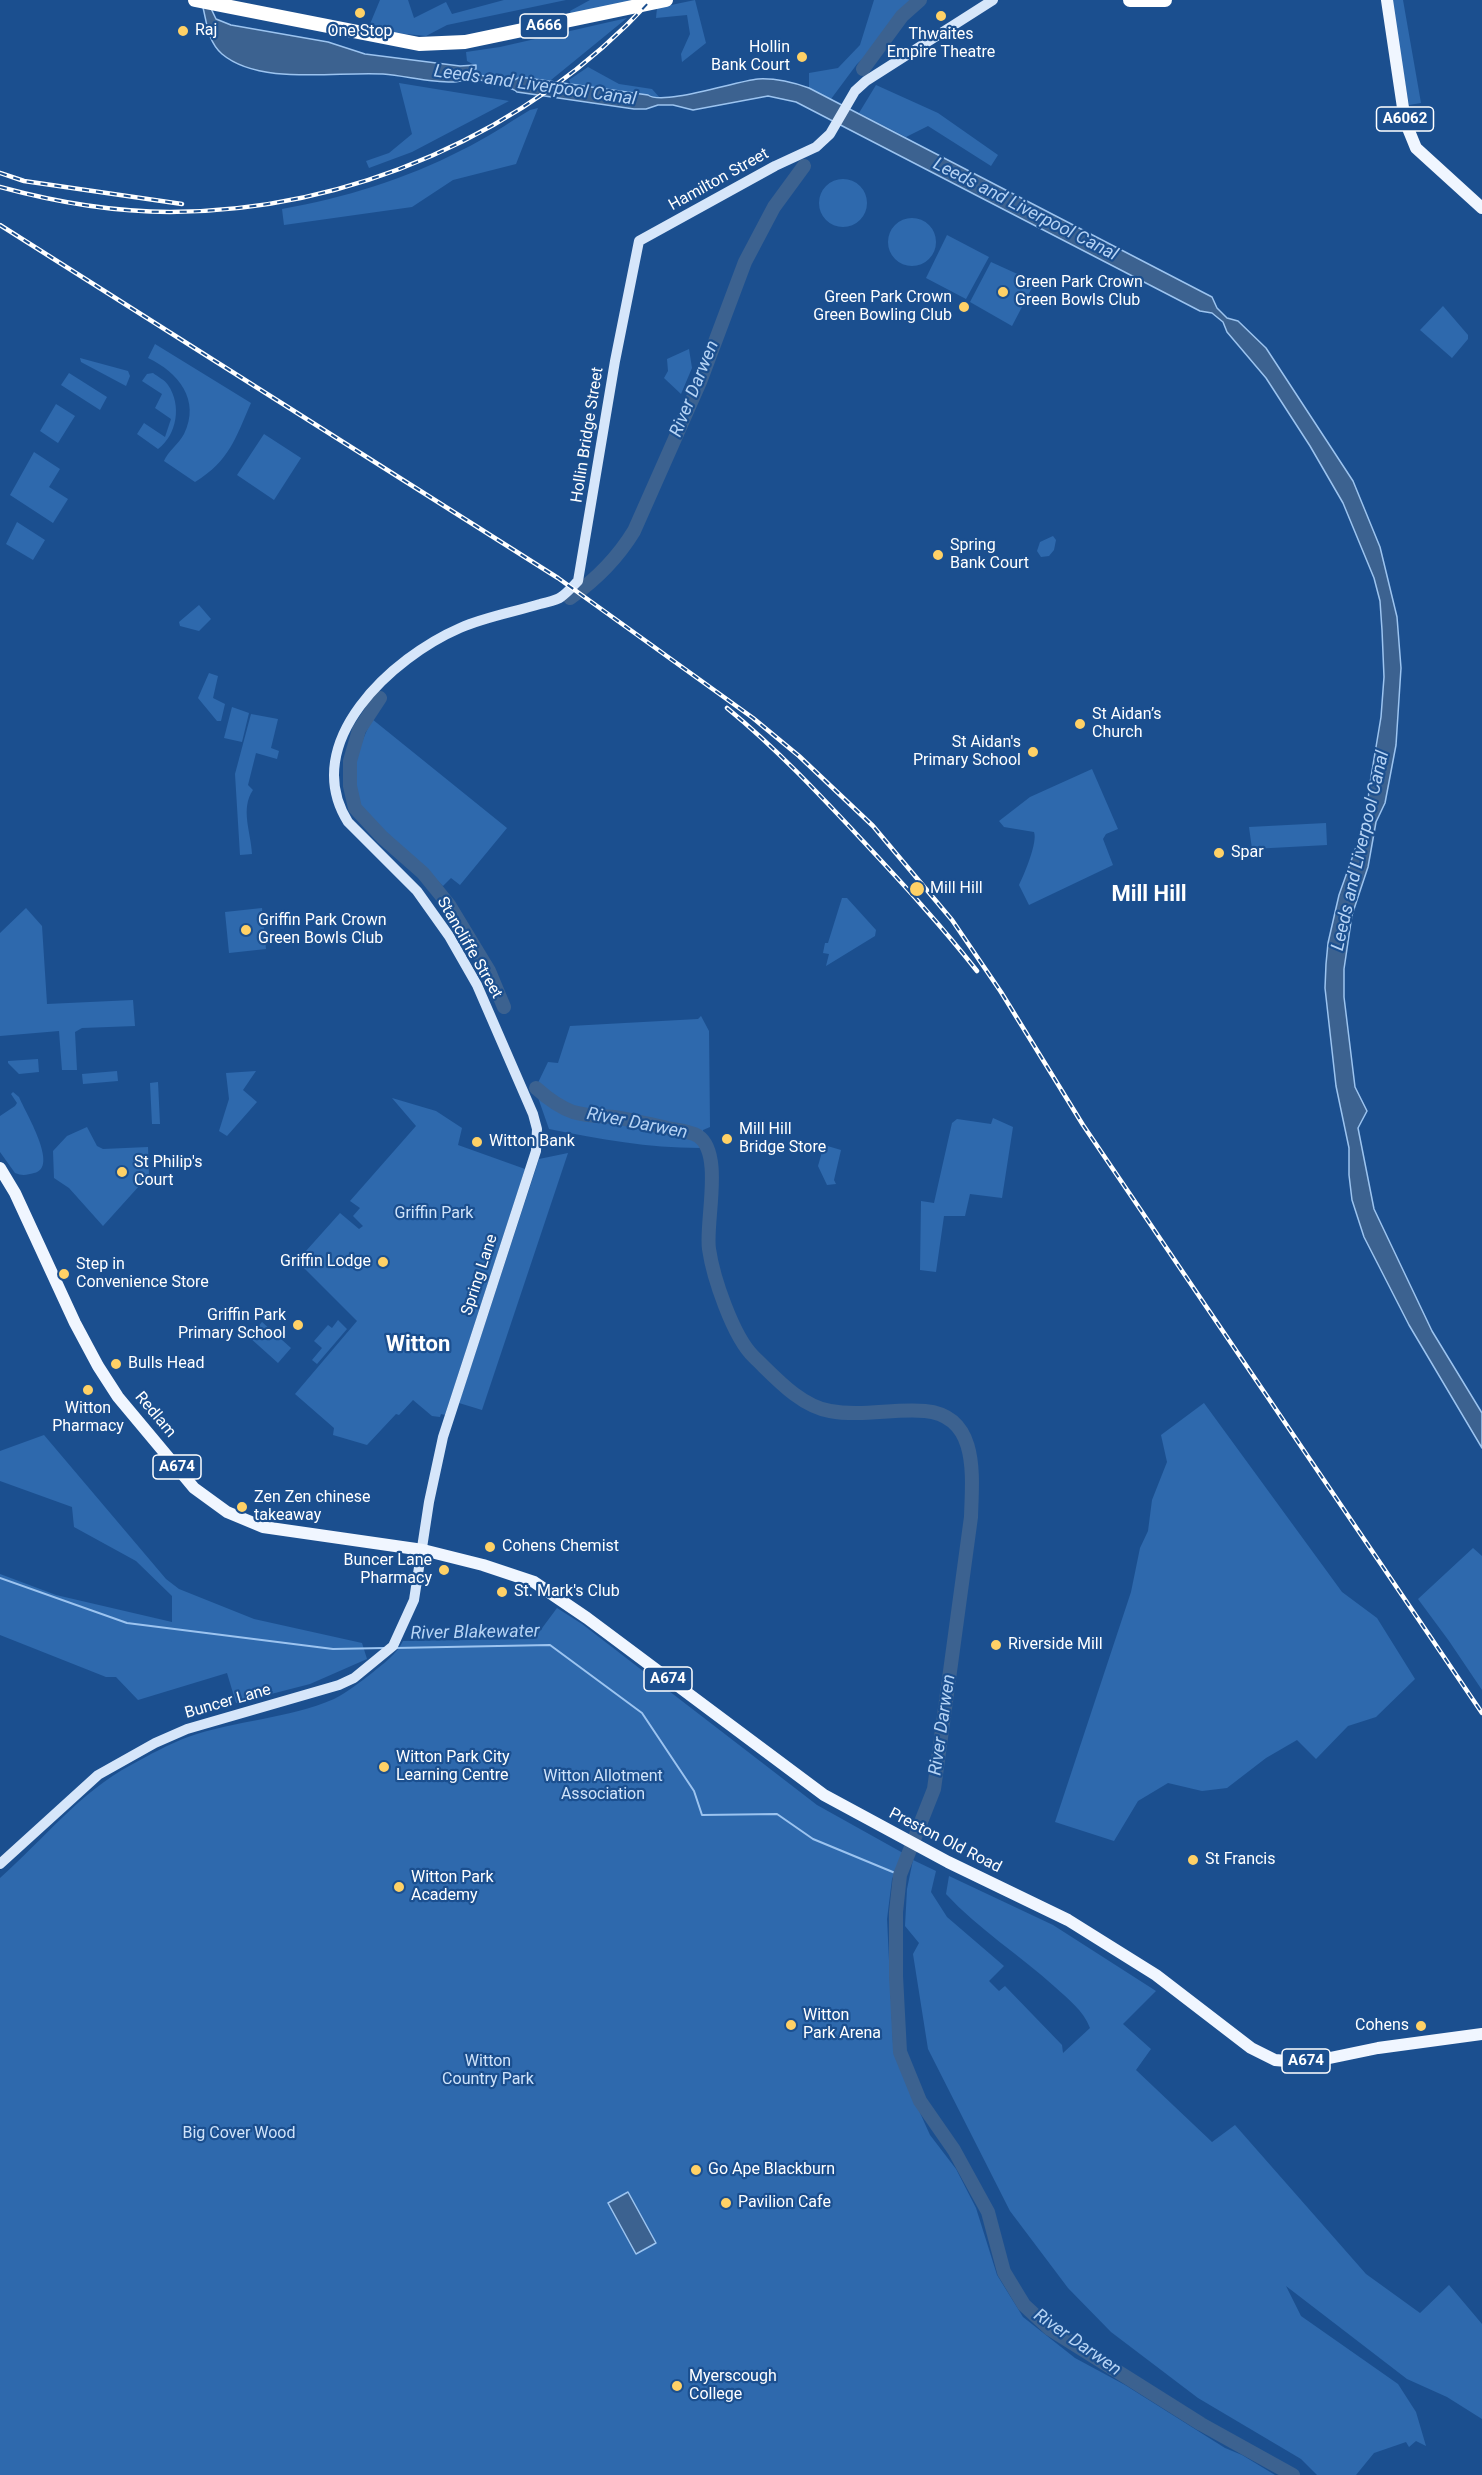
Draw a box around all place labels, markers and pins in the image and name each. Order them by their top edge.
marker: One Stop [353,6,367,20]
marker: Thwaites Empire Theatre [934,9,948,23]
place label: Raj [195,21,217,41]
place label: One Stop [328,22,392,42]
marker: Raj [176,24,190,38]
place label: Thwaites Empire Theatre [887,25,995,63]
place label: Hollin Bank Court [711,38,790,76]
marker: Hollin Bank Court [795,50,809,64]
place label: Green Park Crown Green Bowls Club [1015,273,1143,311]
marker: Green Park Crown Green Bowls Club [996,285,1010,299]
place label: Green Park Crown Green Bowling Club [813,288,952,326]
marker: Green Park Crown Green Bowling Club [957,300,971,314]
place label: Spring Bank Court [950,536,1029,574]
marker: Spring Bank Court [931,548,945,562]
place label: St Aidan’s Church [1092,705,1162,743]
marker: St Aidan’s Church [1073,717,1087,731]
place label: St Aidan's Primary School [913,733,1021,771]
marker: St Aidan's Primary School [1026,745,1040,759]
place label: Spar [1231,843,1264,863]
marker: Spar [1212,846,1226,860]
place label: Mill Hill [930,879,983,899]
marker: Mill Hill [908,880,926,898]
place label: Griffin Park Crown Green Bowls Club [258,911,387,949]
marker: Griffin Park Crown Green Bowls Club [239,923,253,937]
place label: Mill Hill Bridge Store [739,1120,826,1158]
place label: Witton Bank [489,1132,575,1152]
marker: Mill Hill Bridge Store [720,1132,734,1146]
marker: Witton Bank [470,1135,484,1149]
place label: St Philip's Court [134,1153,202,1191]
marker: St Philip's Court [115,1165,129,1179]
place label: Griffin Lodge [280,1252,371,1272]
place label: Step in Convenience Store [76,1255,209,1293]
marker: Griffin Lodge [376,1255,390,1269]
marker: Step in Convenience Store [57,1267,71,1281]
place label: Griffin Park Primary School [178,1306,286,1344]
marker: Griffin Park Primary School [291,1318,305,1332]
place label: Bulls Head [128,1354,204,1374]
marker: Bulls Head [109,1357,123,1371]
marker: Witton Pharmacy [81,1383,95,1397]
place label: Witton Pharmacy [52,1399,124,1437]
place label: Zen Zen chinese takeaway [254,1488,371,1526]
marker: Zen Zen chinese takeaway [235,1500,249,1514]
place label: Cohens Chemist [502,1537,619,1557]
marker: Cohens Chemist [483,1540,497,1554]
place label: Buncer Lane Pharmacy [343,1551,432,1589]
marker: Buncer Lane Pharmacy [437,1563,451,1577]
place label: St. Mark's Club [514,1582,620,1602]
marker: St. Mark's Club [495,1585,509,1599]
place label: Riverside Mill [1008,1635,1103,1655]
marker: Riverside Mill [989,1638,1003,1652]
place label: Witton Park City Learning Centre [396,1748,510,1786]
marker: Witton Park City Learning Centre [377,1760,391,1774]
place label: St Francis [1205,1850,1276,1870]
marker: St Francis [1186,1853,1200,1867]
place label: Witton Park Academy [411,1868,494,1906]
marker: Witton Park Academy [392,1880,406,1894]
place label: Witton Park Arena [803,2006,881,2044]
place label: Cohens [1355,2016,1409,2036]
marker: Witton Park Arena [784,2018,798,2032]
marker: Cohens [1414,2019,1428,2033]
place label: Go Ape Blackburn [708,2160,835,2180]
marker: Go Ape Blackburn [689,2163,703,2177]
place label: Pavilion Cafe [738,2193,831,2213]
marker: Pavilion Cafe [719,2196,733,2210]
place label: Myerscough College [689,2367,777,2405]
marker: Myerscough College [670,2379,684,2393]

